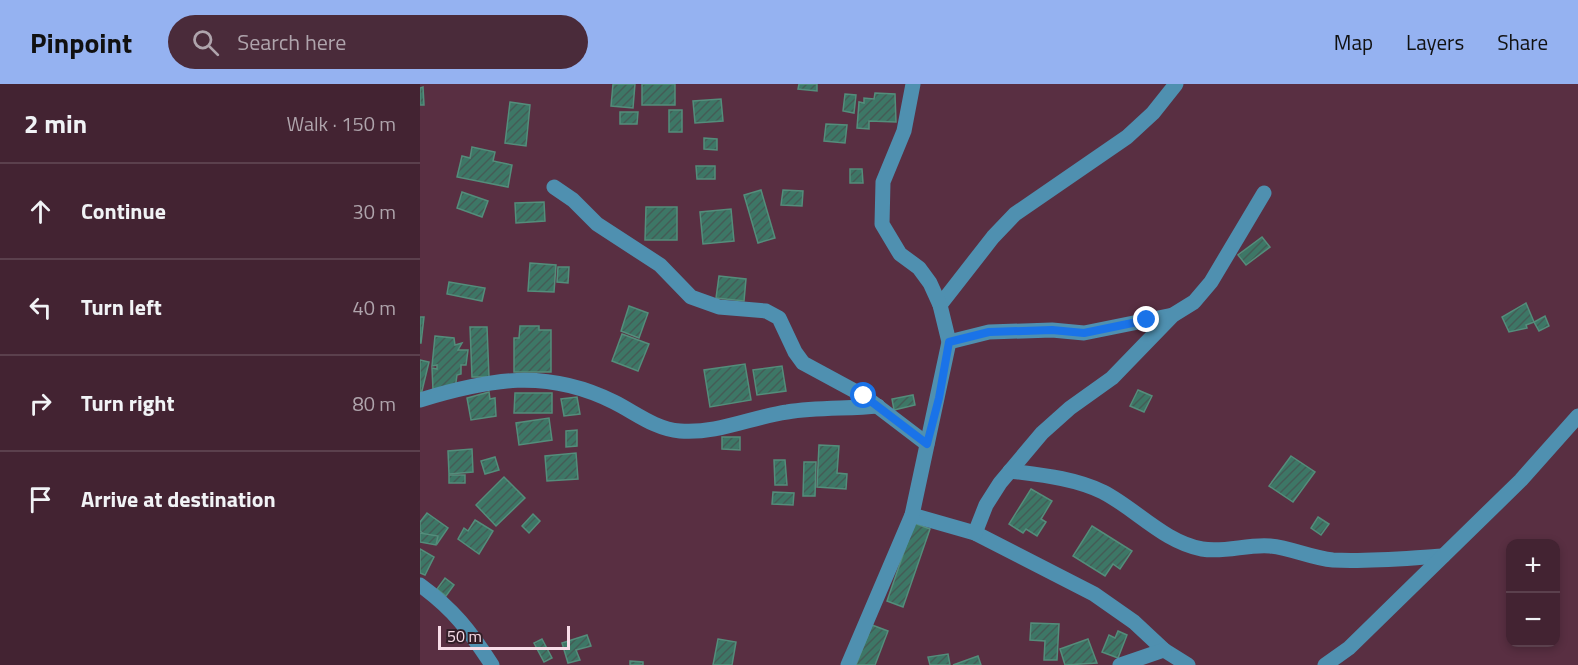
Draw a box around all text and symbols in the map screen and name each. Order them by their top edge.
search box [168,15,588,69]
text: Pinpoint [30,21,132,64]
text: Search here [237,25,346,59]
icon: search [189,26,222,59]
text: Map [1334,26,1373,58]
text: Layers [1406,26,1464,58]
text: Share [1497,26,1548,58]
text: 2 min [24,104,87,143]
text: Walk · 150 m [287,108,396,139]
text: Continue [81,194,166,228]
icon: ahead [24,195,57,228]
text: 30 m [352,196,396,227]
text: Turn left [81,290,162,324]
icon: left [24,291,57,324]
text: 40 m [352,292,396,323]
route end [1133,306,1159,332]
route start [850,382,876,408]
text: Turn right [81,386,175,420]
icon: right [24,387,57,420]
text: 80 m [352,388,396,419]
text: Arrive at destination [81,482,276,516]
icon: arrive [24,483,57,516]
map controls [1506,539,1560,647]
button: + [1506,539,1560,593]
button: − [1506,593,1560,647]
scale bar [438,623,570,650]
text: 50 m [447,624,482,648]

